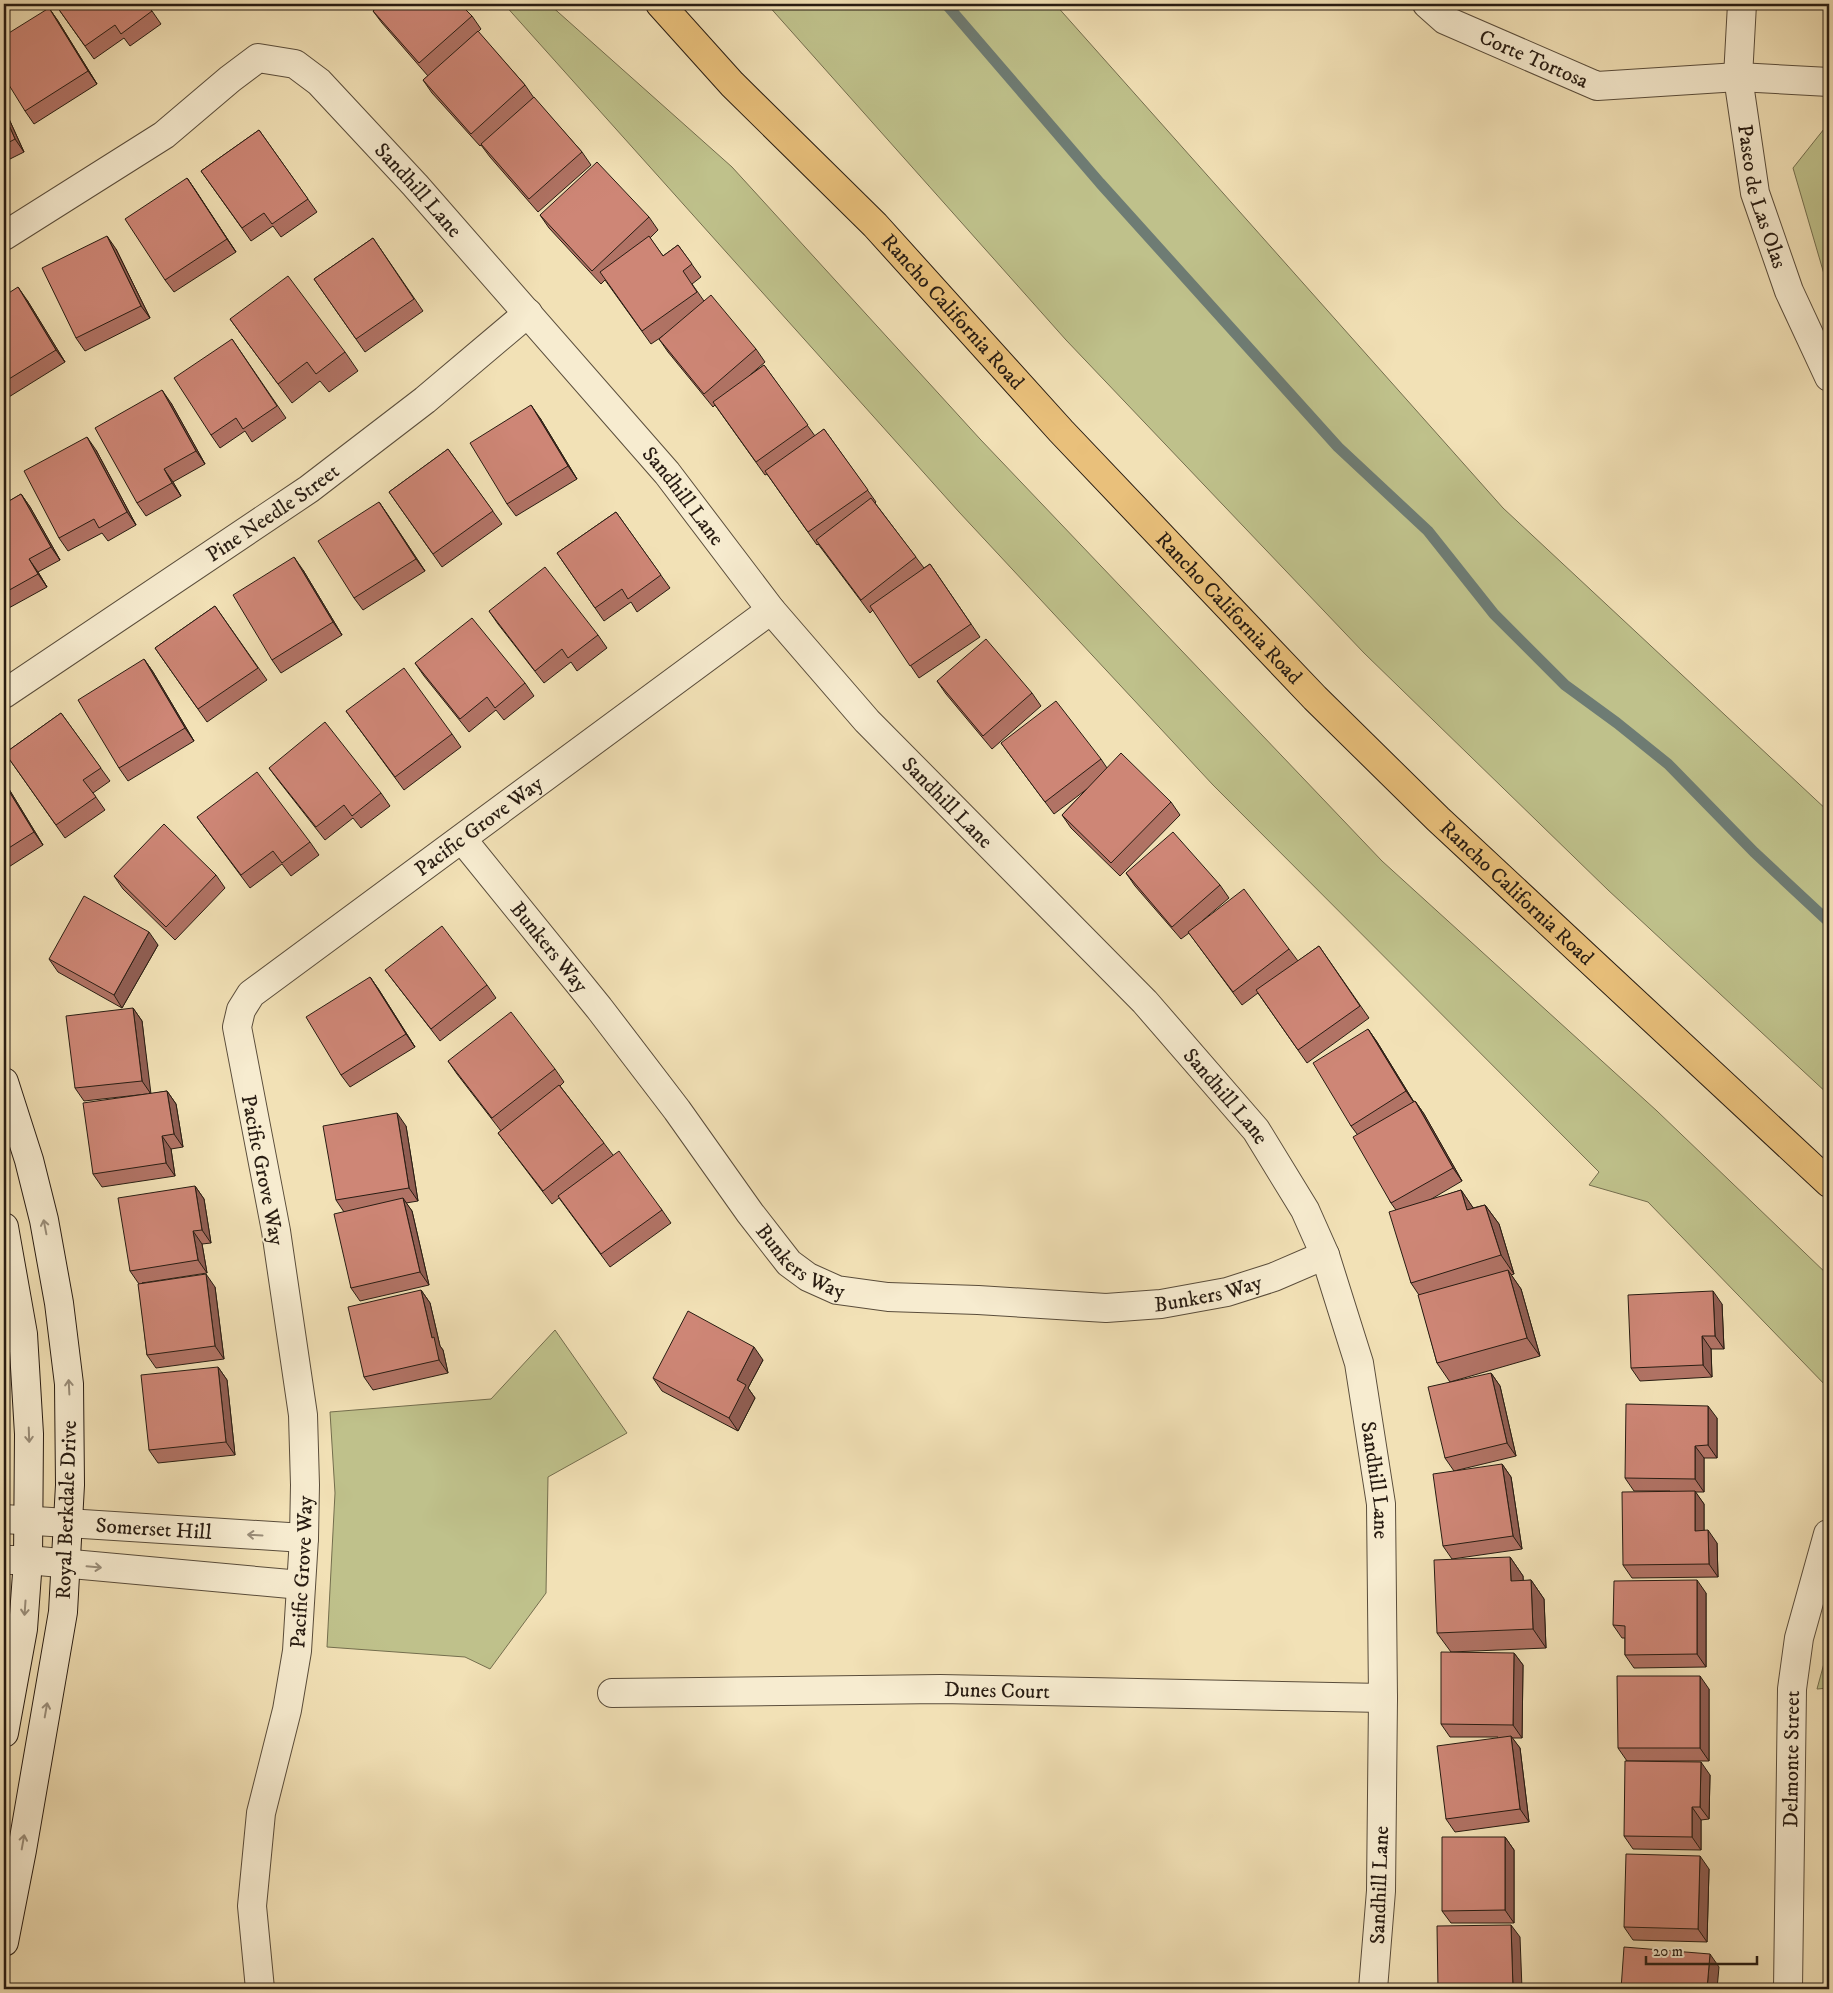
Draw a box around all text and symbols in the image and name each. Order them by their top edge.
street label: Corte Tortosa [1475,24,1592,95]
street label: Paseo de Las Olas [1731,123,1792,272]
street label: Sandhill Lane [368,138,467,244]
street label: Rancho California Road [875,229,1030,396]
street label: Sandhill Lane [636,442,730,551]
street label: Pine Needle Street [202,458,345,568]
street label: Rancho California Road [1150,527,1308,691]
street label: Sandhill Lane [896,752,998,855]
street label: Pacific Grove Way [410,770,549,883]
street label: Rancho California Road [1434,815,1599,972]
street label: Bunkers Way [504,897,594,999]
street label: Sandhill Lane [1177,1043,1274,1150]
street label: Pacific Grove Way [235,1093,290,1249]
one-way arrow [40,1219,50,1235]
street label: Bunkers Way [749,1219,847,1305]
street label: Bunkers Way [1153,1269,1266,1318]
one-way arrow [65,1380,74,1396]
street label: Royal Berkdale Drive [51,1420,83,1600]
street label: Sandhill Lane [1354,1420,1394,1540]
one-way arrow [24,1426,34,1443]
street label: Pacific Grove Way [285,1494,319,1649]
street label: Somerset Hill [95,1513,213,1546]
one-way arrow [248,1530,264,1539]
one-way arrow [86,1562,102,1571]
one-way arrow [20,1600,29,1616]
street label: Dunes Court [944,1677,1050,1705]
street label: Delmonte Street [1778,1690,1806,1828]
one-way arrow [42,1702,52,1718]
street label: Sandhill Lane [1365,1825,1395,1945]
one-way arrow [19,1835,29,1851]
scale bar [1646,1933,1757,1965]
text: 20 m [1653,1942,1683,1961]

